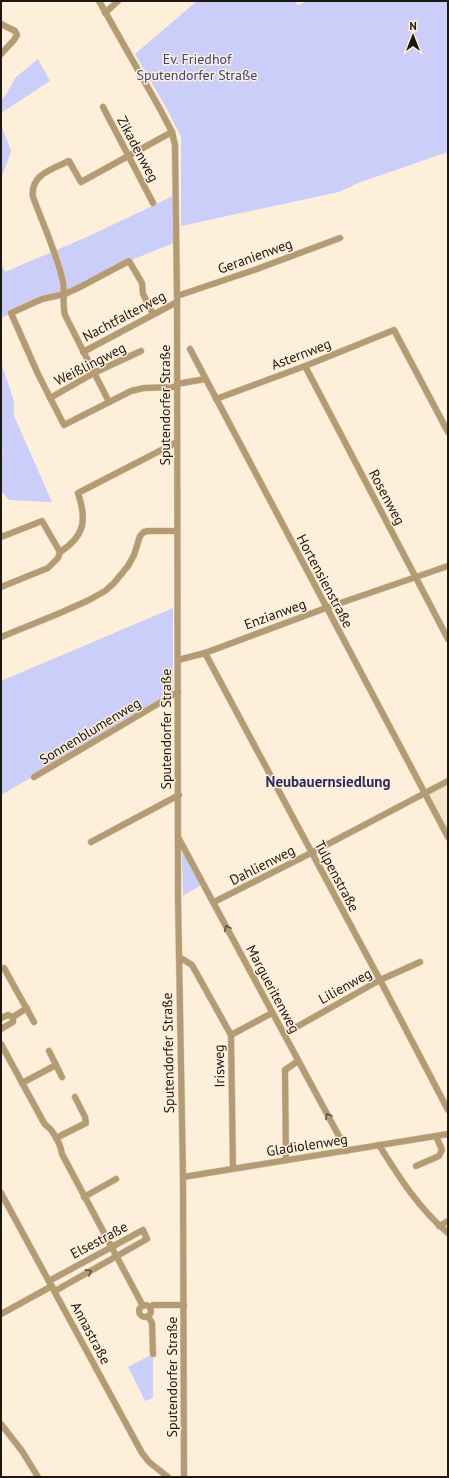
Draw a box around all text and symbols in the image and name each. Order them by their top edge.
north arrow [393,16,433,56]
text: N [409,19,417,33]
park label: Ev. Friedhof Sputendorfer Straße [137,50,257,84]
street label: Zikadenweg [113,113,163,185]
street label: Geranienweg [215,234,295,278]
street label: Nachtfalterweg [79,287,169,345]
street label: Asternweg [268,334,334,374]
street label: Weißlingweg [51,338,129,390]
street label: Sputendorfer Straße [156,345,174,465]
street label: Rosenweg [365,466,409,528]
street label: Hortensienstraße [293,531,357,631]
street label: Enzianweg [242,595,308,633]
street label: Sputendorfer Straße [157,669,175,789]
street label: Sonnenblumenweg [36,694,144,768]
district label: Neubauernsiedlung [266,772,390,791]
street label: Tulpenstraße [311,837,363,915]
street label: Dahlienweg [226,841,298,889]
one-way arrow [225,925,232,932]
street label: Margueritenweg [242,942,304,1036]
street label: Lilienweg [315,964,375,1008]
street label: Sputendorfer Straße [158,992,178,1114]
street label: Irisweg [210,1044,228,1088]
one-way arrow [326,1113,333,1121]
street label: Gladiolenweg [265,1130,349,1160]
street label: Elsestraße [67,1217,131,1263]
one-way arrow [85,1270,92,1277]
street label: Annastraße [67,1299,115,1367]
street label: Sputendorfer Straße [163,1317,181,1437]

